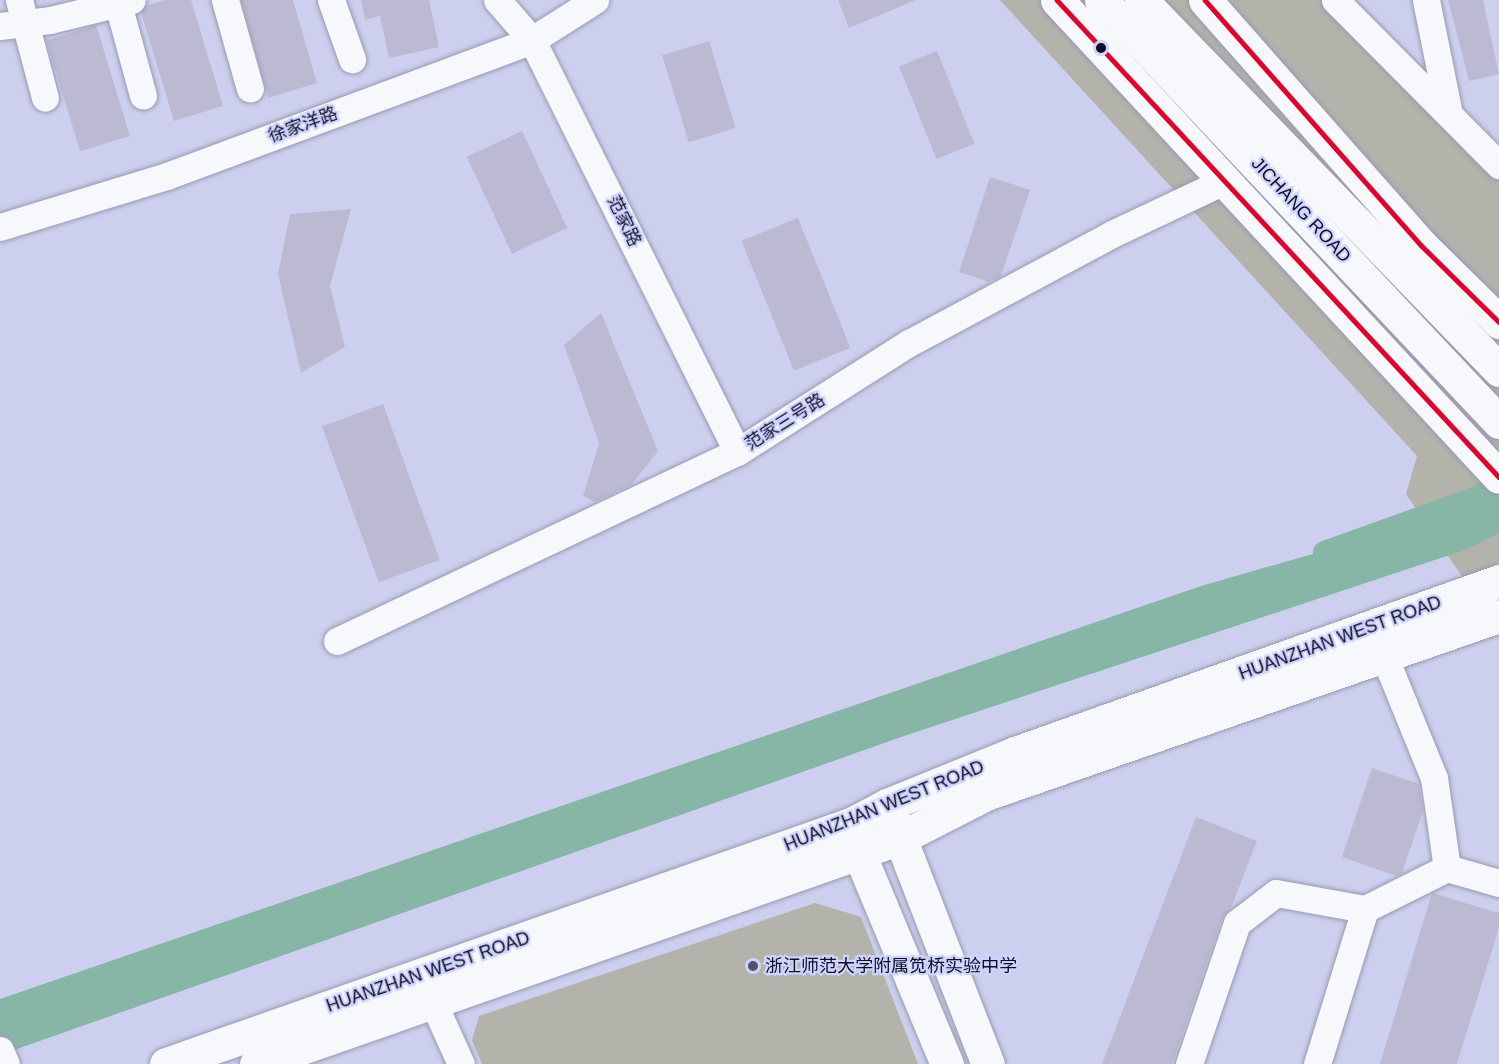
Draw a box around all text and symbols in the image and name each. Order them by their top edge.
unlabelled marker [1095,42,1107,54]
street label: 徐家洋路 [265,103,341,147]
street label: JICHANG ROAD [1247,153,1355,267]
street label: 范家路 [602,192,646,250]
street label: 范家三号路 [741,389,829,455]
street label: HUANZHAN WEST ROAD [1236,591,1444,685]
street label: HUANZHAN WEST ROAD [781,756,987,856]
street label: HUANZHAN WEST ROAD [323,927,533,1017]
place label: 浙江师范大学附属笕桥实验中学 [765,955,1017,977]
marker: 浙江师范大学附属笕桥实验中学 [746,959,760,973]

